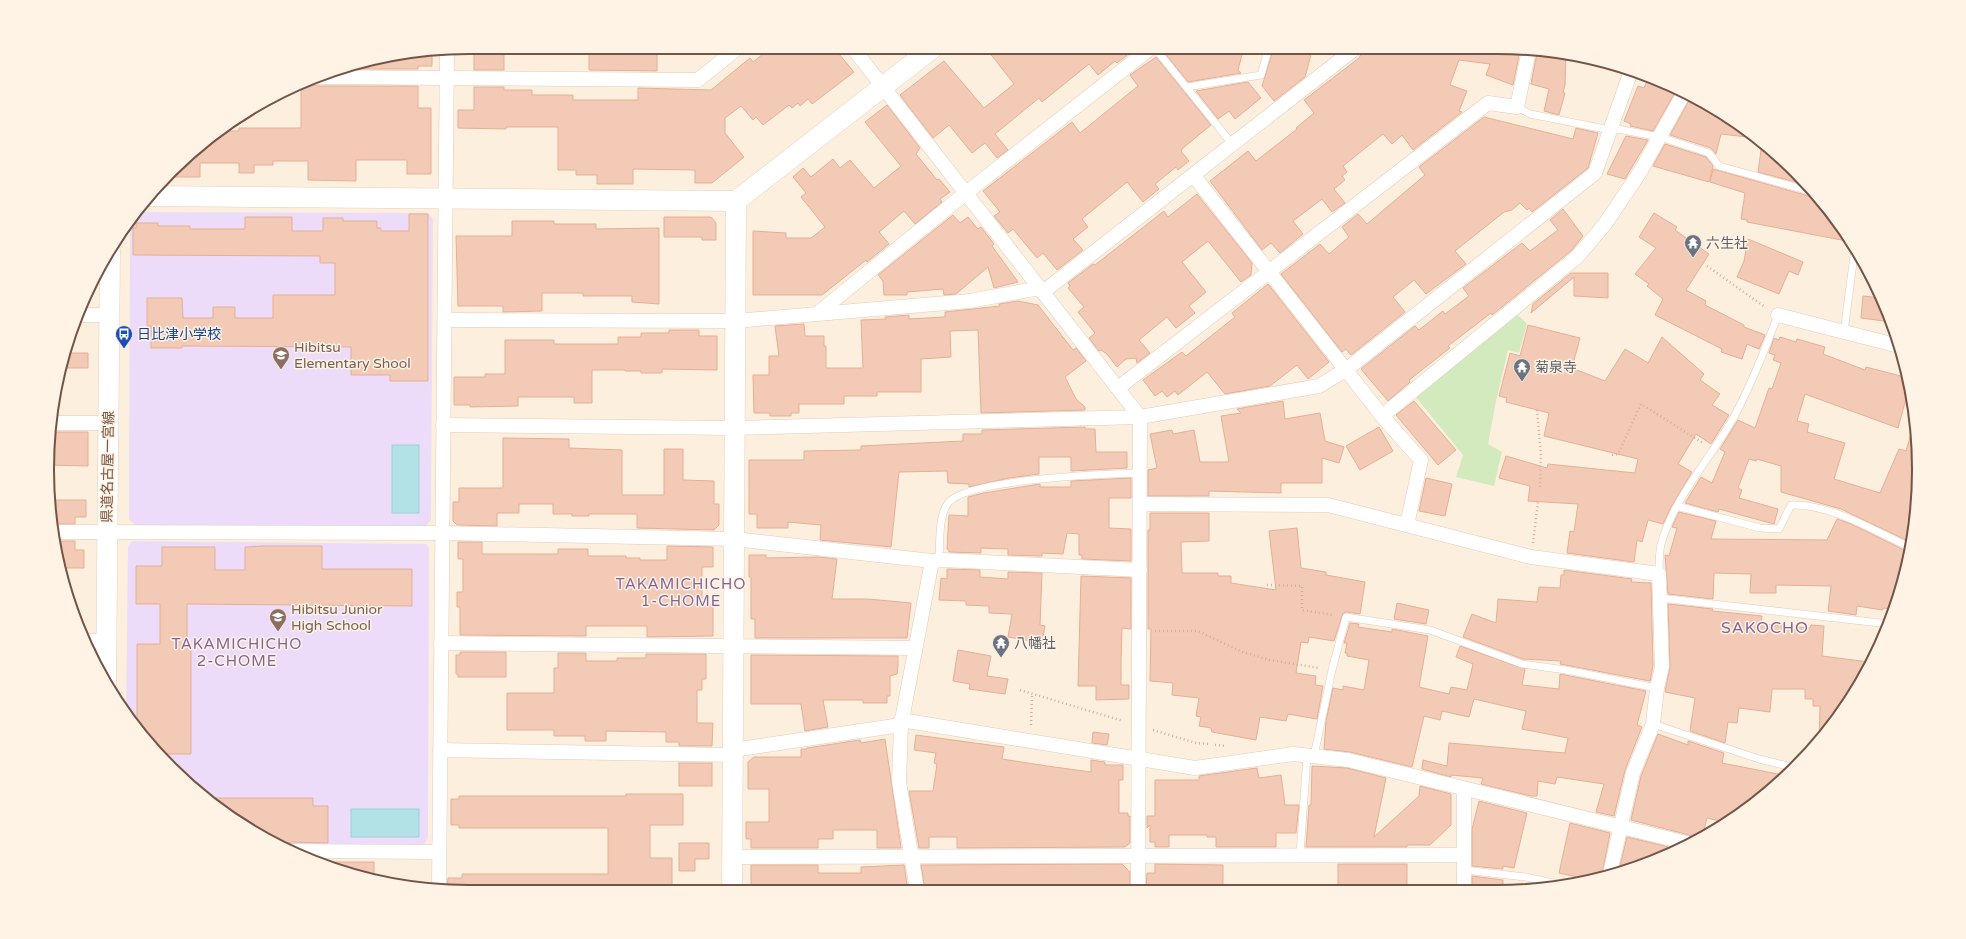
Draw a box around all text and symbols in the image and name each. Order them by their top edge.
temple icon: 六生社 [1683,233,1703,258]
place label: 六生社 [1706,235,1748,252]
bus stop icon: 日比津小学校 [114,324,134,349]
place label: 日比津小学校 [137,326,221,343]
place label: Hibitsu Elementary Shool [294,339,411,372]
school or university icon: Hibitsu Elementary Shool [271,345,291,370]
temple icon: 菊泉寺 [1512,357,1532,382]
place label: 菊泉寺 [1535,359,1577,376]
street label: 県道名古屋一宮線 [99,411,117,523]
district label: TAKAMICHICHO 1-CHOME [615,575,747,610]
place label: Hibitsu Junior High School [291,601,383,634]
school or university icon: Hibitsu Junior High School [268,607,288,632]
district label: SAKOCHO [1721,618,1809,638]
temple icon: 八幡社 [991,633,1011,658]
district label: TAKAMICHICHO 2-CHOME [171,635,303,670]
place label: 八幡社 [1014,635,1056,652]

